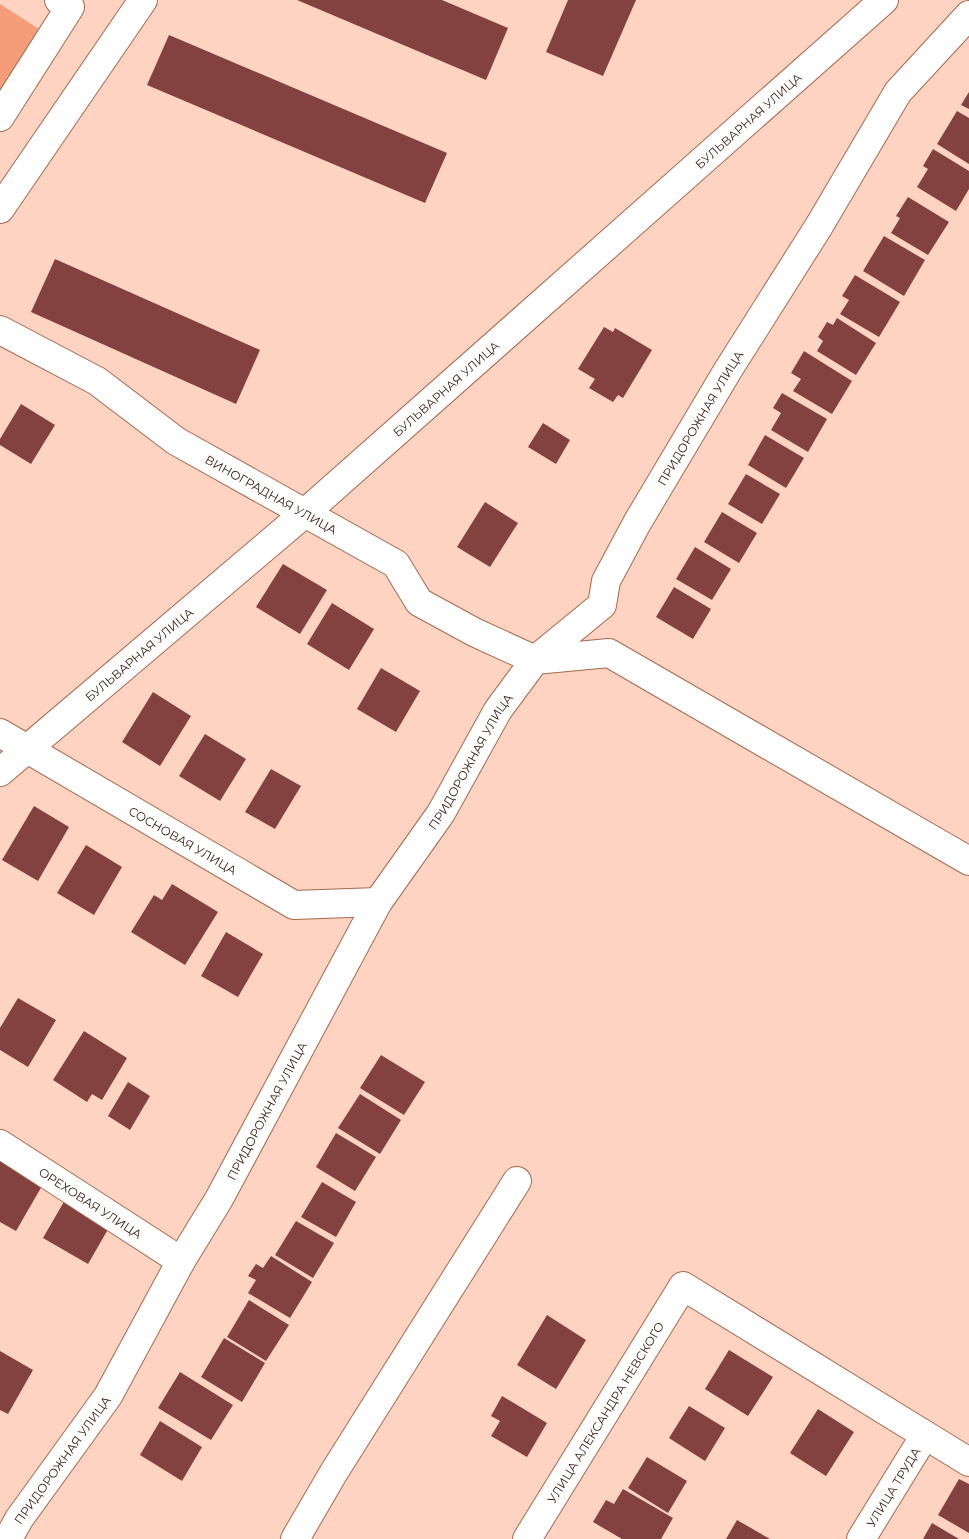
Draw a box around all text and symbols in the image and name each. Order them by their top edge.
street label: БУЛЬВАРНАЯ УЛИЦА [692,69,804,172]
street label: БУЛЬВАРНАЯ УЛИЦА [389,337,502,439]
street label: ПРИДОРОЖНАЯ УЛИЦА [654,347,746,488]
street label: ВИНОГРАДНАЯ УЛИЦА [203,451,340,537]
street label: БУЛЬВАРНАЯ УЛИЦА [82,604,196,704]
street label: ПРИДОРОЖНАЯ УЛИЦА [424,690,515,832]
street label: СОСНОВАЯ УЛИЦА [126,803,240,878]
street label: ПРИДОРОЖНАЯ УЛИЦА [223,1039,309,1182]
street label: ОРЕХОВАЯ УЛИЦА [36,1164,145,1241]
street label: УЛИЦА АЛЕКСАНДРА НЕВСКОГО [544,1319,667,1505]
street label: ПРИДОРОЖНАЯ УЛИЦА [11,1393,113,1527]
street label: УЛИЦА ТРУДА [863,1444,923,1530]

